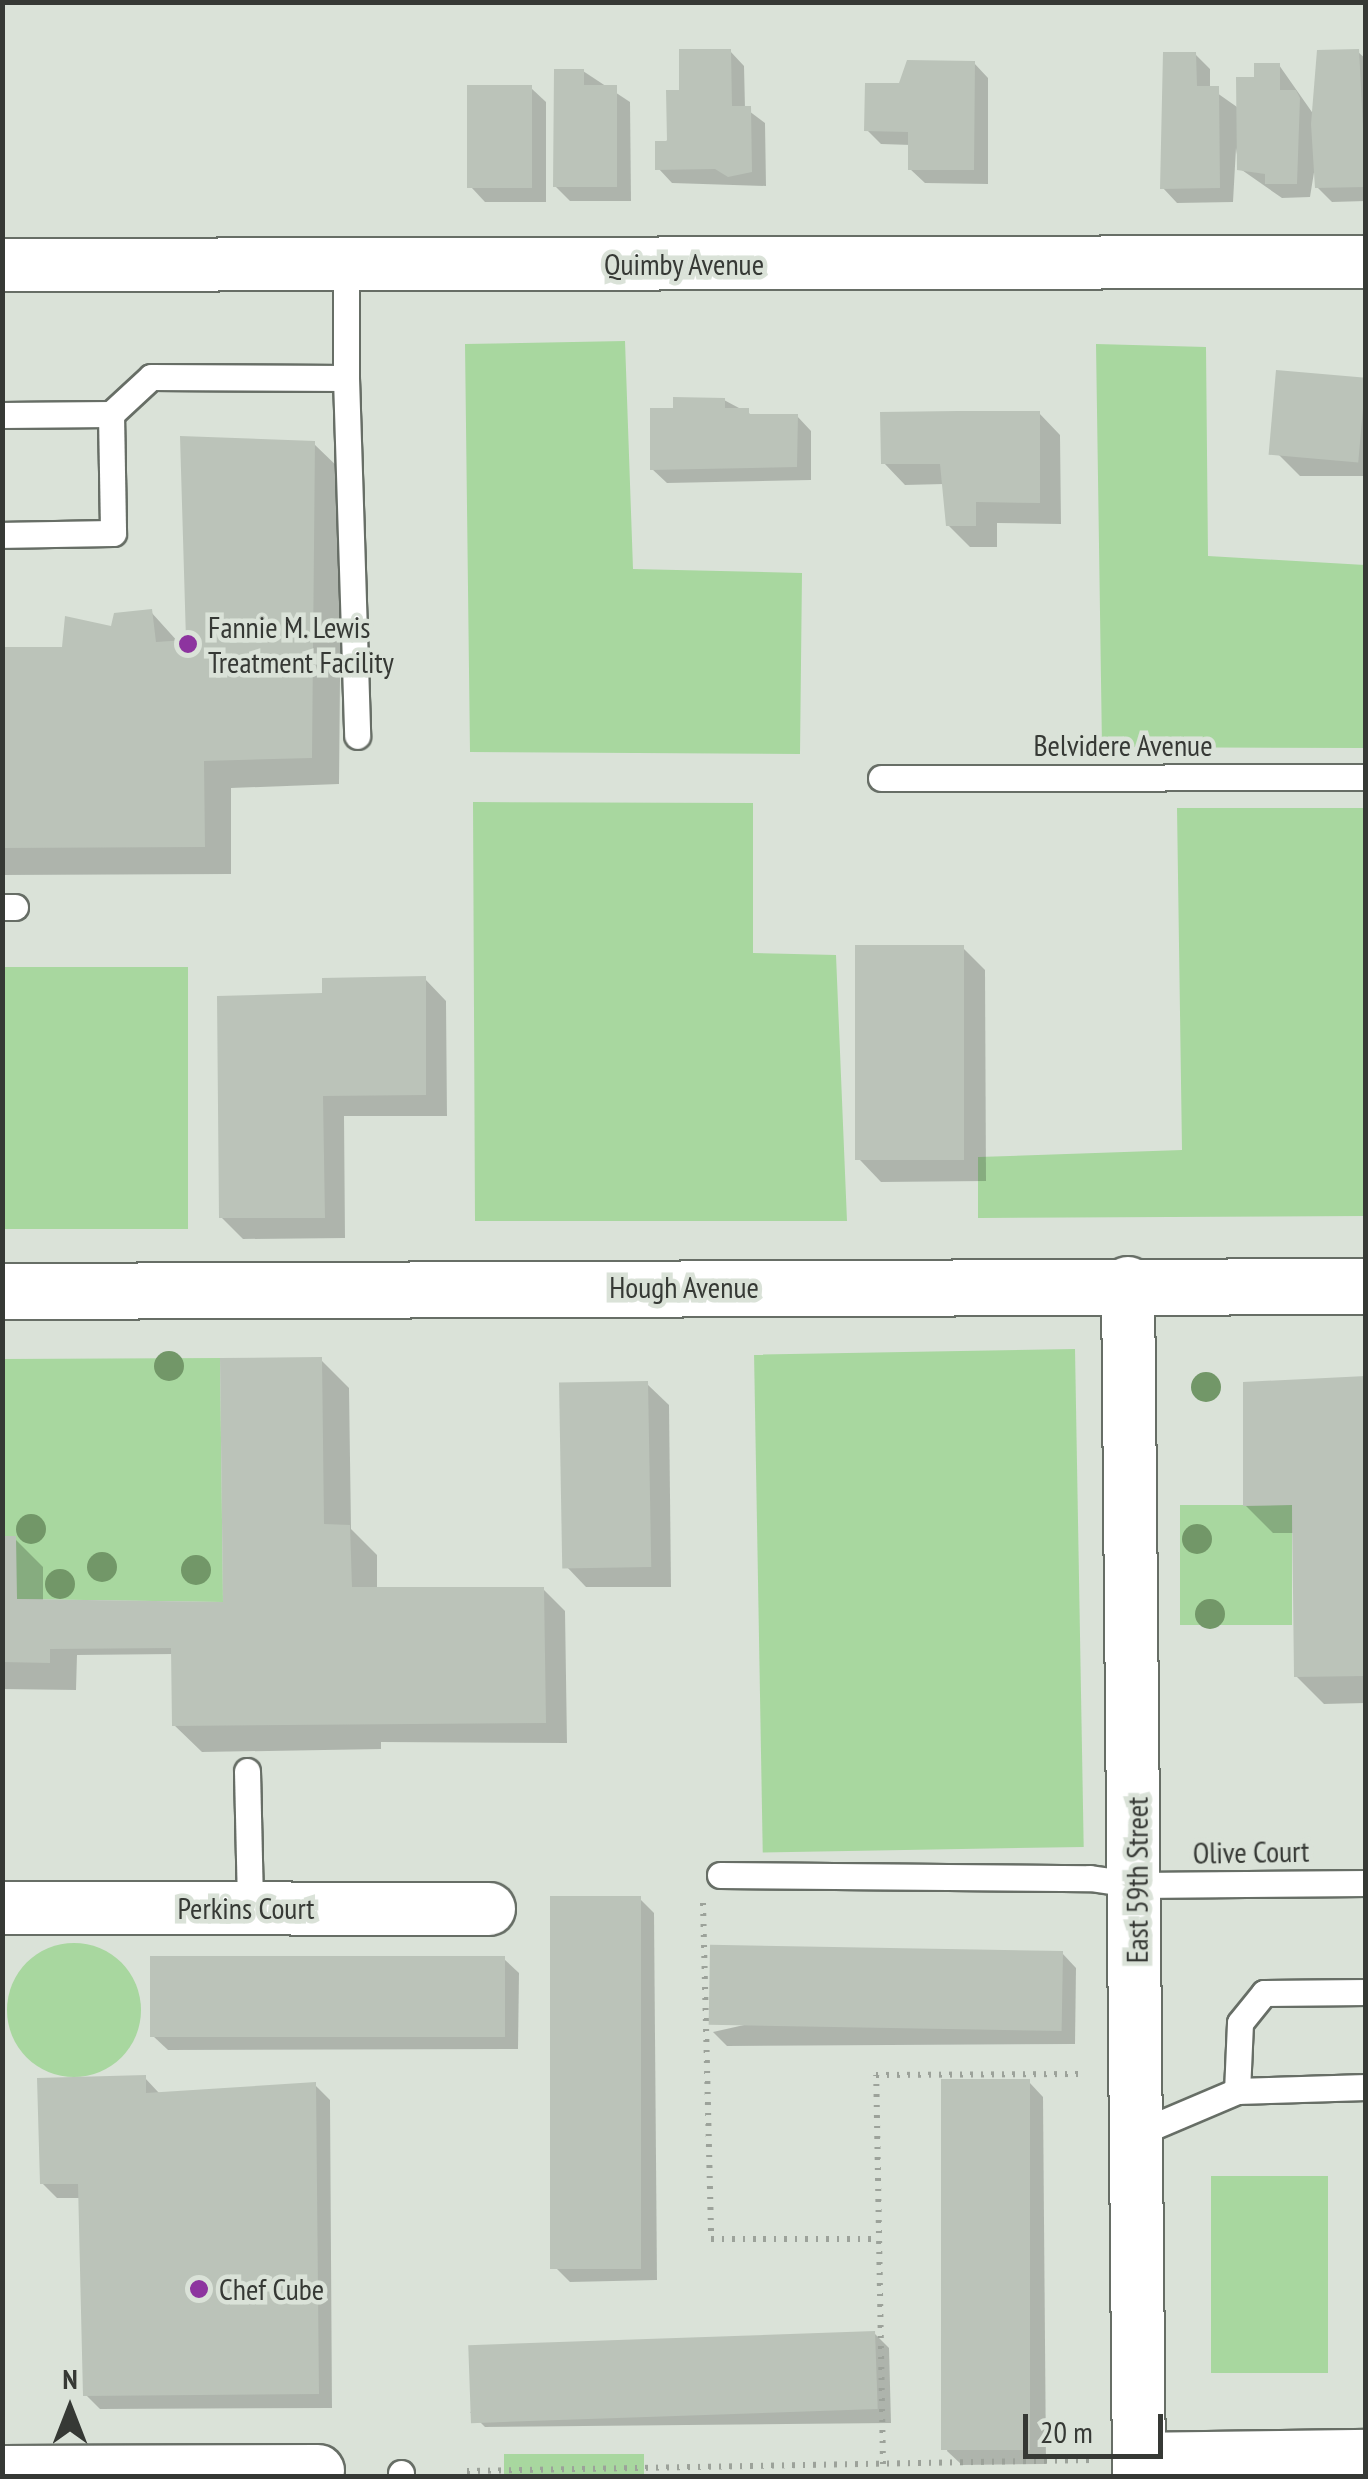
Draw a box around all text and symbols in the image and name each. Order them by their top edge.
street label: Quimby Avenue [603,246,765,282]
place label: Fannie M. Lewis Treatment Facility [208,609,394,680]
marker: Fannie M. Lewis Treatment Facility [177,633,199,655]
street label: Belvidere Avenue [1033,727,1213,763]
street label: Hough Avenue [609,1269,759,1305]
street label: East 59th Street [1119,1797,1155,1963]
street label: Olive Court [1192,1833,1310,1871]
street label: Perkins Court [177,1890,315,1926]
place label: Chef Cube [219,2271,324,2307]
marker: Chef Cube [188,2278,210,2300]
north arrow [20,2359,120,2459]
text: N [62,2360,78,2397]
scale bar [1028,2394,1168,2456]
text: 20 m [1040,2412,1093,2451]

